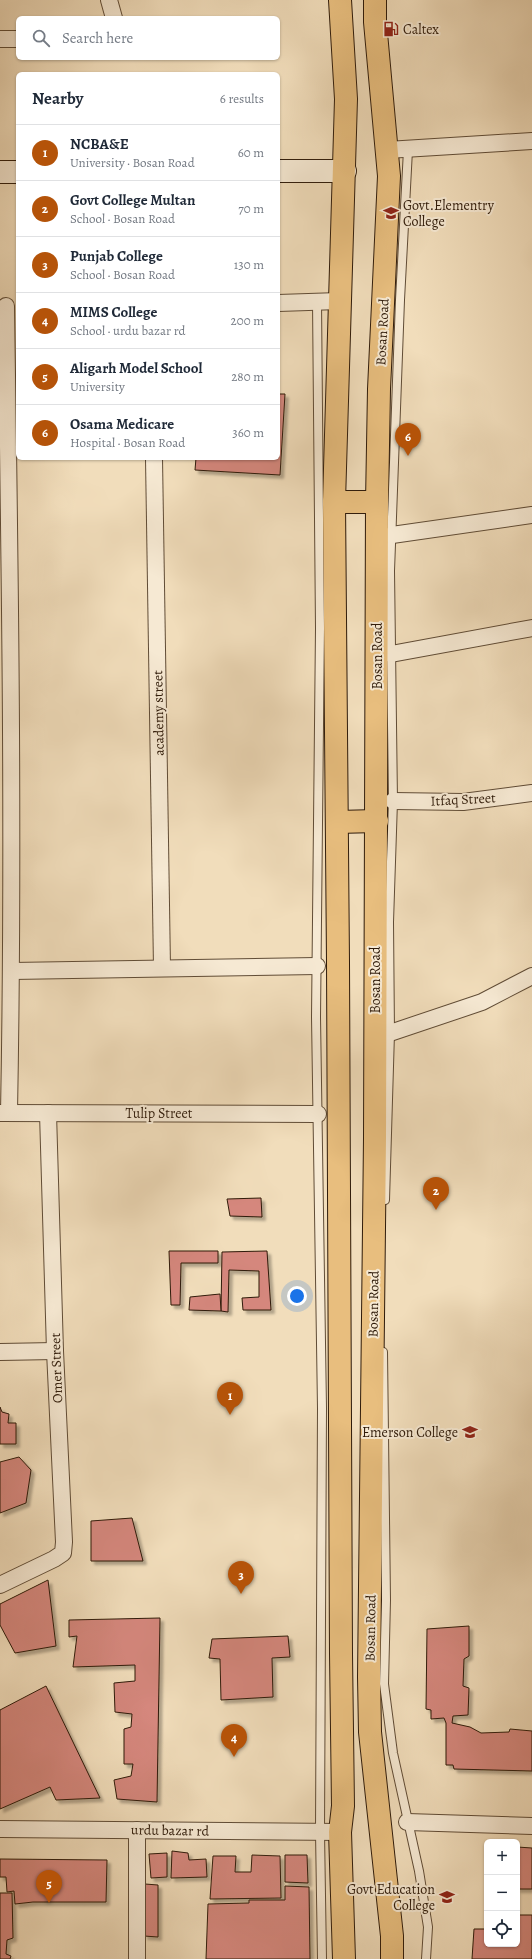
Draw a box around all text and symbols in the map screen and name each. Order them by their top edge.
search box [16,16,280,60]
fuel station icon: Caltex [382,20,400,38]
place label: Caltex [403,20,439,39]
icon: search [30,27,52,49]
text: Search here [62,28,133,48]
text: Nearby [32,87,83,110]
text: 6 results [220,90,264,107]
text: NCBA&E [70,134,129,154]
text: 1 [43,144,47,161]
text: 60 m [238,144,264,161]
text: University · Bosan Road [70,154,195,171]
text: Govt College Multan [70,190,195,210]
place label: Govt.Elementry College [403,196,495,231]
text: 2 [42,200,48,217]
text: 70 m [238,200,264,217]
school or university icon: Govt.Elementry College [382,204,400,222]
text: School · Bosan Road [70,210,175,227]
text: Punjab College [70,246,163,266]
text: 3 [42,256,48,273]
text: 130 m [234,256,264,273]
text: School · Bosan Road [70,266,175,283]
street label: Bosan Road [371,298,394,366]
text: MIMS College [70,302,157,322]
text: 4 [42,312,48,329]
text: 200 m [231,312,264,329]
text: School · urdu bazar rd [70,322,185,339]
text: Aligarh Model School [70,358,203,378]
text: 5 [42,368,48,385]
text: 280 m [231,368,264,385]
text: University [70,378,125,395]
text: Osama Medicare [70,414,174,434]
pin: 6 [395,423,421,456]
text: 6 [42,424,48,441]
text: 360 m [232,424,264,441]
text: Hospital · Bosan Road [70,434,185,451]
street label: Bosan Road [368,622,387,689]
street label: academy street [148,670,169,756]
street label: Itfaq Street [430,788,496,811]
street label: Bosan Road [366,946,385,1013]
street label: Tulip Street [126,1104,193,1123]
pin: 2 [423,1177,449,1210]
street label: Bosan Road [363,1270,384,1338]
your location [287,1286,307,1306]
street label: Omer Street [46,1332,67,1403]
pin: 1 [217,1382,243,1415]
place label: Emerson College [362,1423,458,1442]
school or university icon: Emerson College [461,1423,479,1441]
pin: 3 [228,1561,254,1594]
street label: Bosan Road [360,1594,381,1662]
pin: 4 [221,1724,247,1757]
street label: urdu bazar rd [131,1820,210,1841]
map controls [484,1839,520,1947]
button: + [484,1839,520,1875]
pin: 5 [36,1870,62,1903]
button: − [484,1875,520,1911]
place label: Govt Education College [347,1880,435,1915]
school or university icon: Govt Education College [438,1888,456,1906]
button: locate [484,1911,520,1947]

